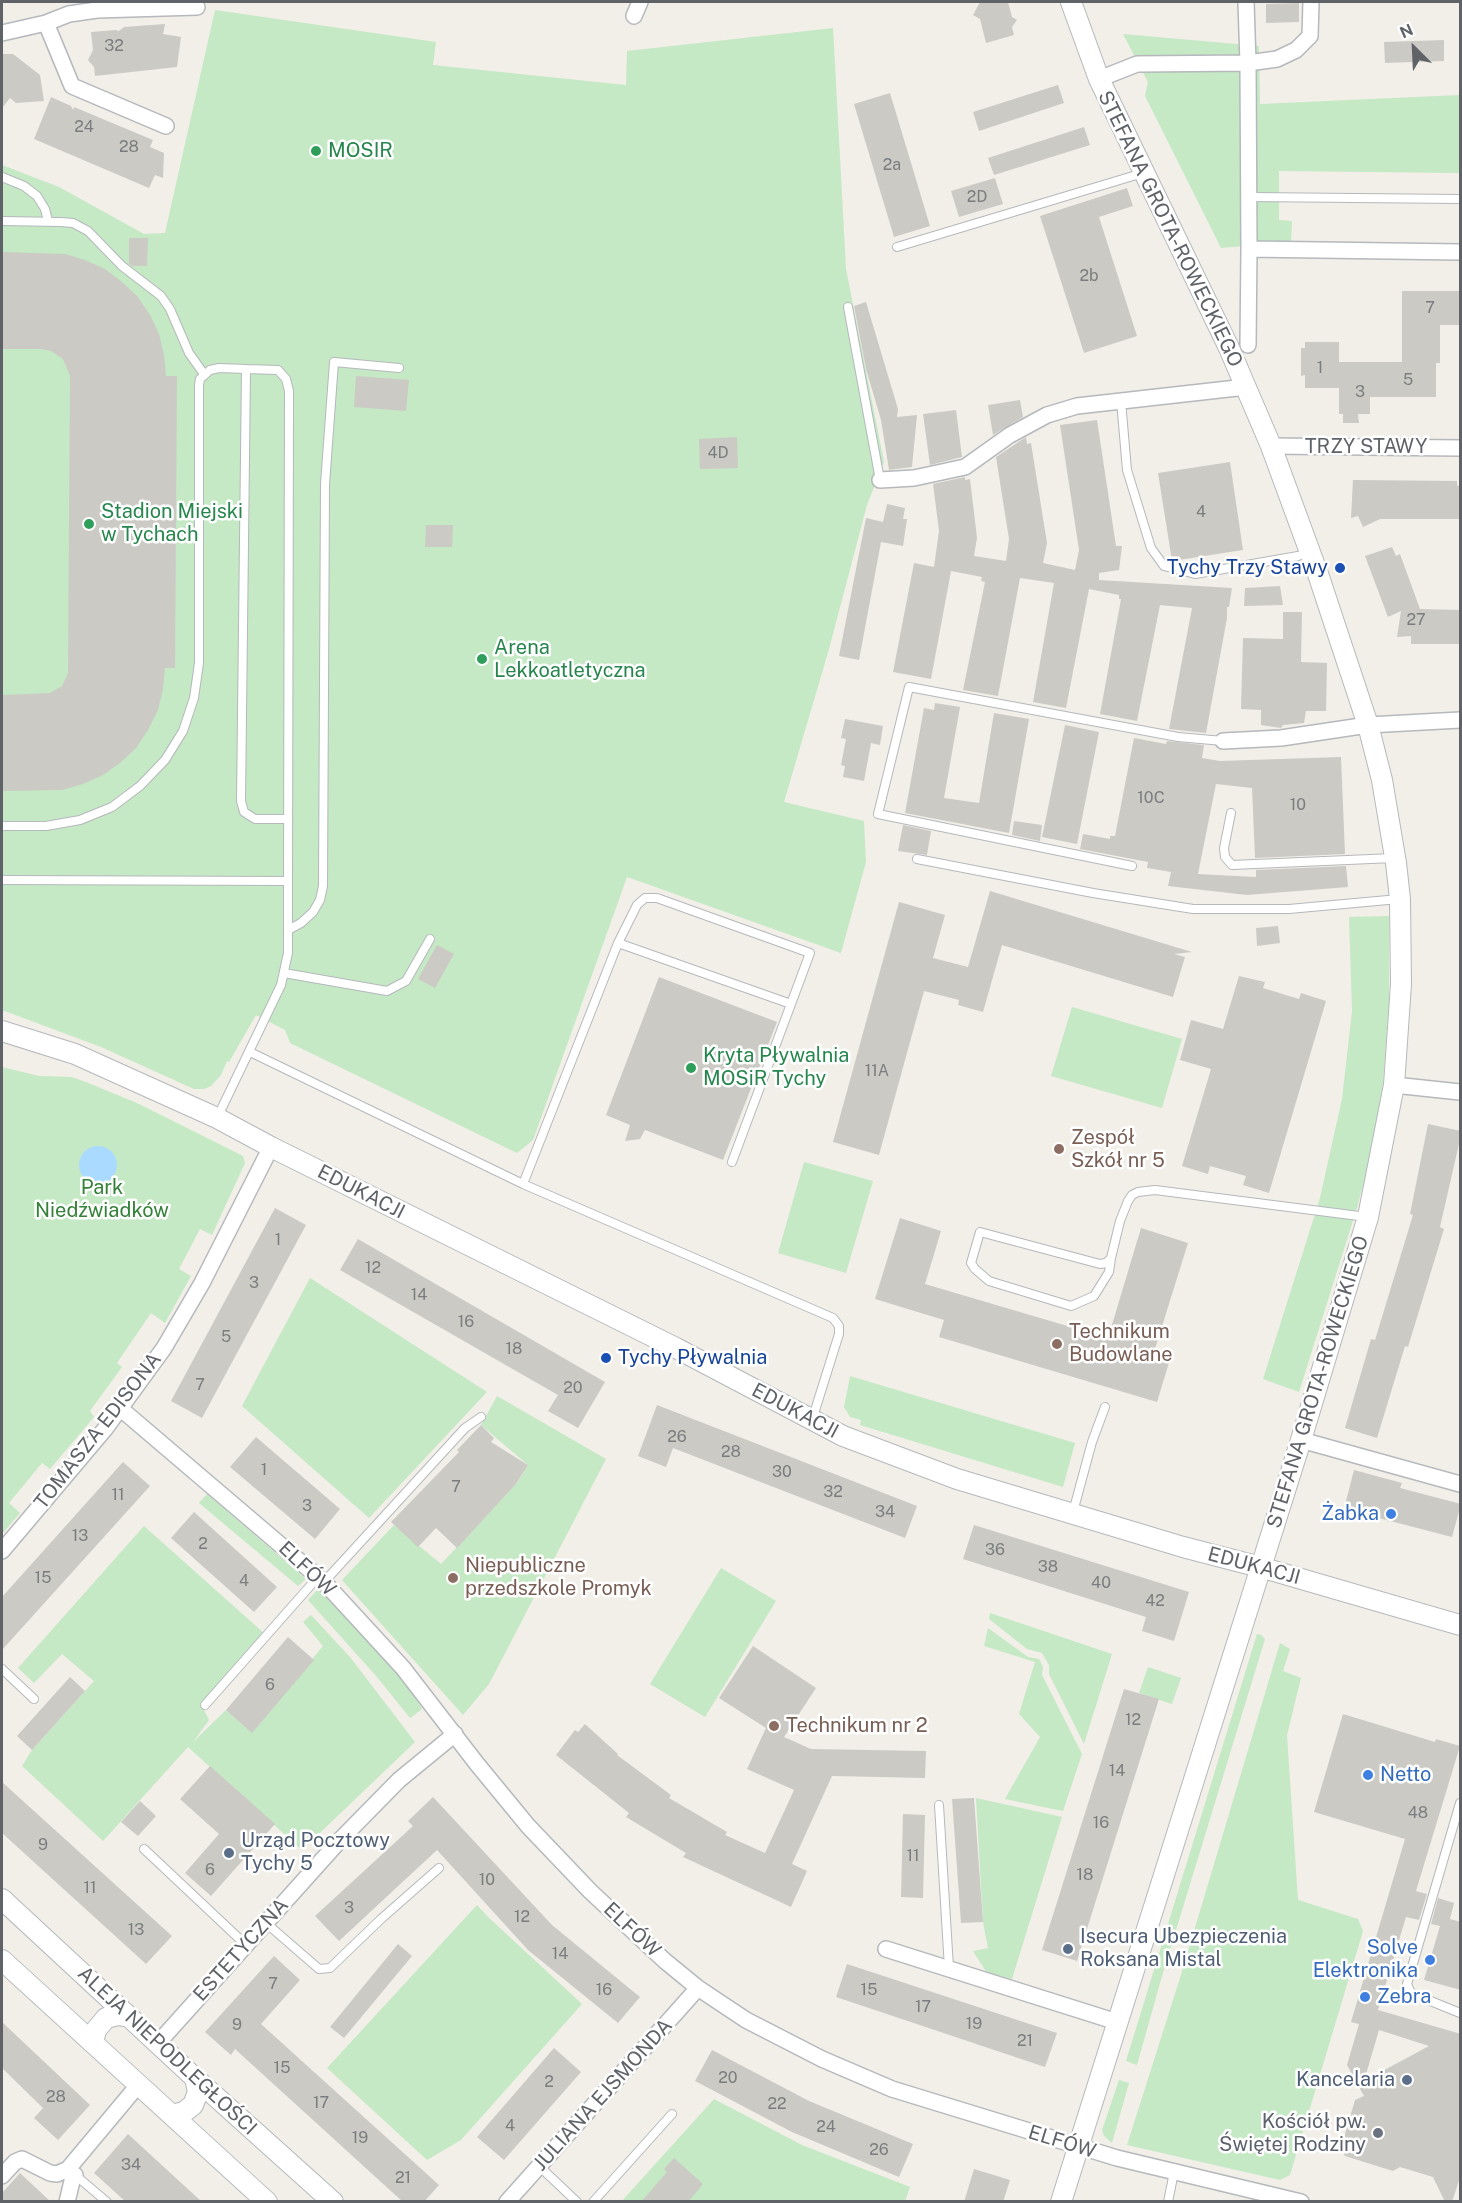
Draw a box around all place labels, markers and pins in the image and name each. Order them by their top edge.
place label: MOSIR [328,139,393,163]
marker: MOSIR [309,144,323,158]
place label: Stadion Miejski w Tychach [101,500,243,547]
marker: Stadion Miejski w Tychach [82,517,96,531]
place label: Tychy Trzy Stawy [1167,556,1328,580]
marker: Tychy Trzy Stawy [1333,561,1347,575]
place label: Arena Lekkoatletyczna [494,636,646,683]
marker: Arena Lekkoatletyczna [475,652,489,666]
place label: Kryta Pływalnia MOSiR Tychy [703,1044,849,1091]
marker: Kryta Pływalnia MOSiR Tychy [684,1061,698,1075]
place label: Zespół Szkół nr 5 [1071,1126,1165,1173]
marker: Zespół Szkół nr 5 [1052,1142,1066,1156]
place label: Technikum Budowlane [1069,1320,1173,1367]
marker: Technikum Budowlane [1050,1337,1064,1351]
place label: Tychy Pływalnia [618,1346,767,1370]
marker: Tychy Pływalnia [599,1351,613,1365]
place label: Żabka [1321,1502,1379,1526]
marker: Żabka [1384,1507,1398,1521]
place label: Niepubliczne przedszkole Promyk [465,1554,652,1601]
marker: Niepubliczne przedszkole Promyk [446,1571,460,1585]
place label: Technikum nr 2 [786,1714,928,1738]
marker: Technikum nr 2 [767,1719,781,1733]
place label: Netto [1380,1763,1431,1787]
marker: Netto [1361,1768,1375,1782]
place label: Urząd Pocztowy Tychy 5 [241,1829,390,1876]
marker: Urząd Pocztowy Tychy 5 [222,1846,236,1860]
place label: Isecura Ubezpieczenia Roksana Mistal [1080,1925,1287,1972]
place label: Solve Elektronika [1313,1936,1418,1983]
marker: Isecura Ubezpieczenia Roksana Mistal [1061,1942,1075,1956]
marker: Solve Elektronika [1423,1953,1437,1967]
place label: Zebra [1377,1985,1431,2009]
marker: Zebra [1358,1990,1372,2004]
place label: Kancelaria [1296,2068,1395,2092]
marker: Kancelaria [1400,2073,1414,2087]
place label: Kościół pw. Świętej Rodziny [1219,2110,1366,2157]
marker: Kościół pw. Świętej Rodziny [1371,2126,1385,2140]

